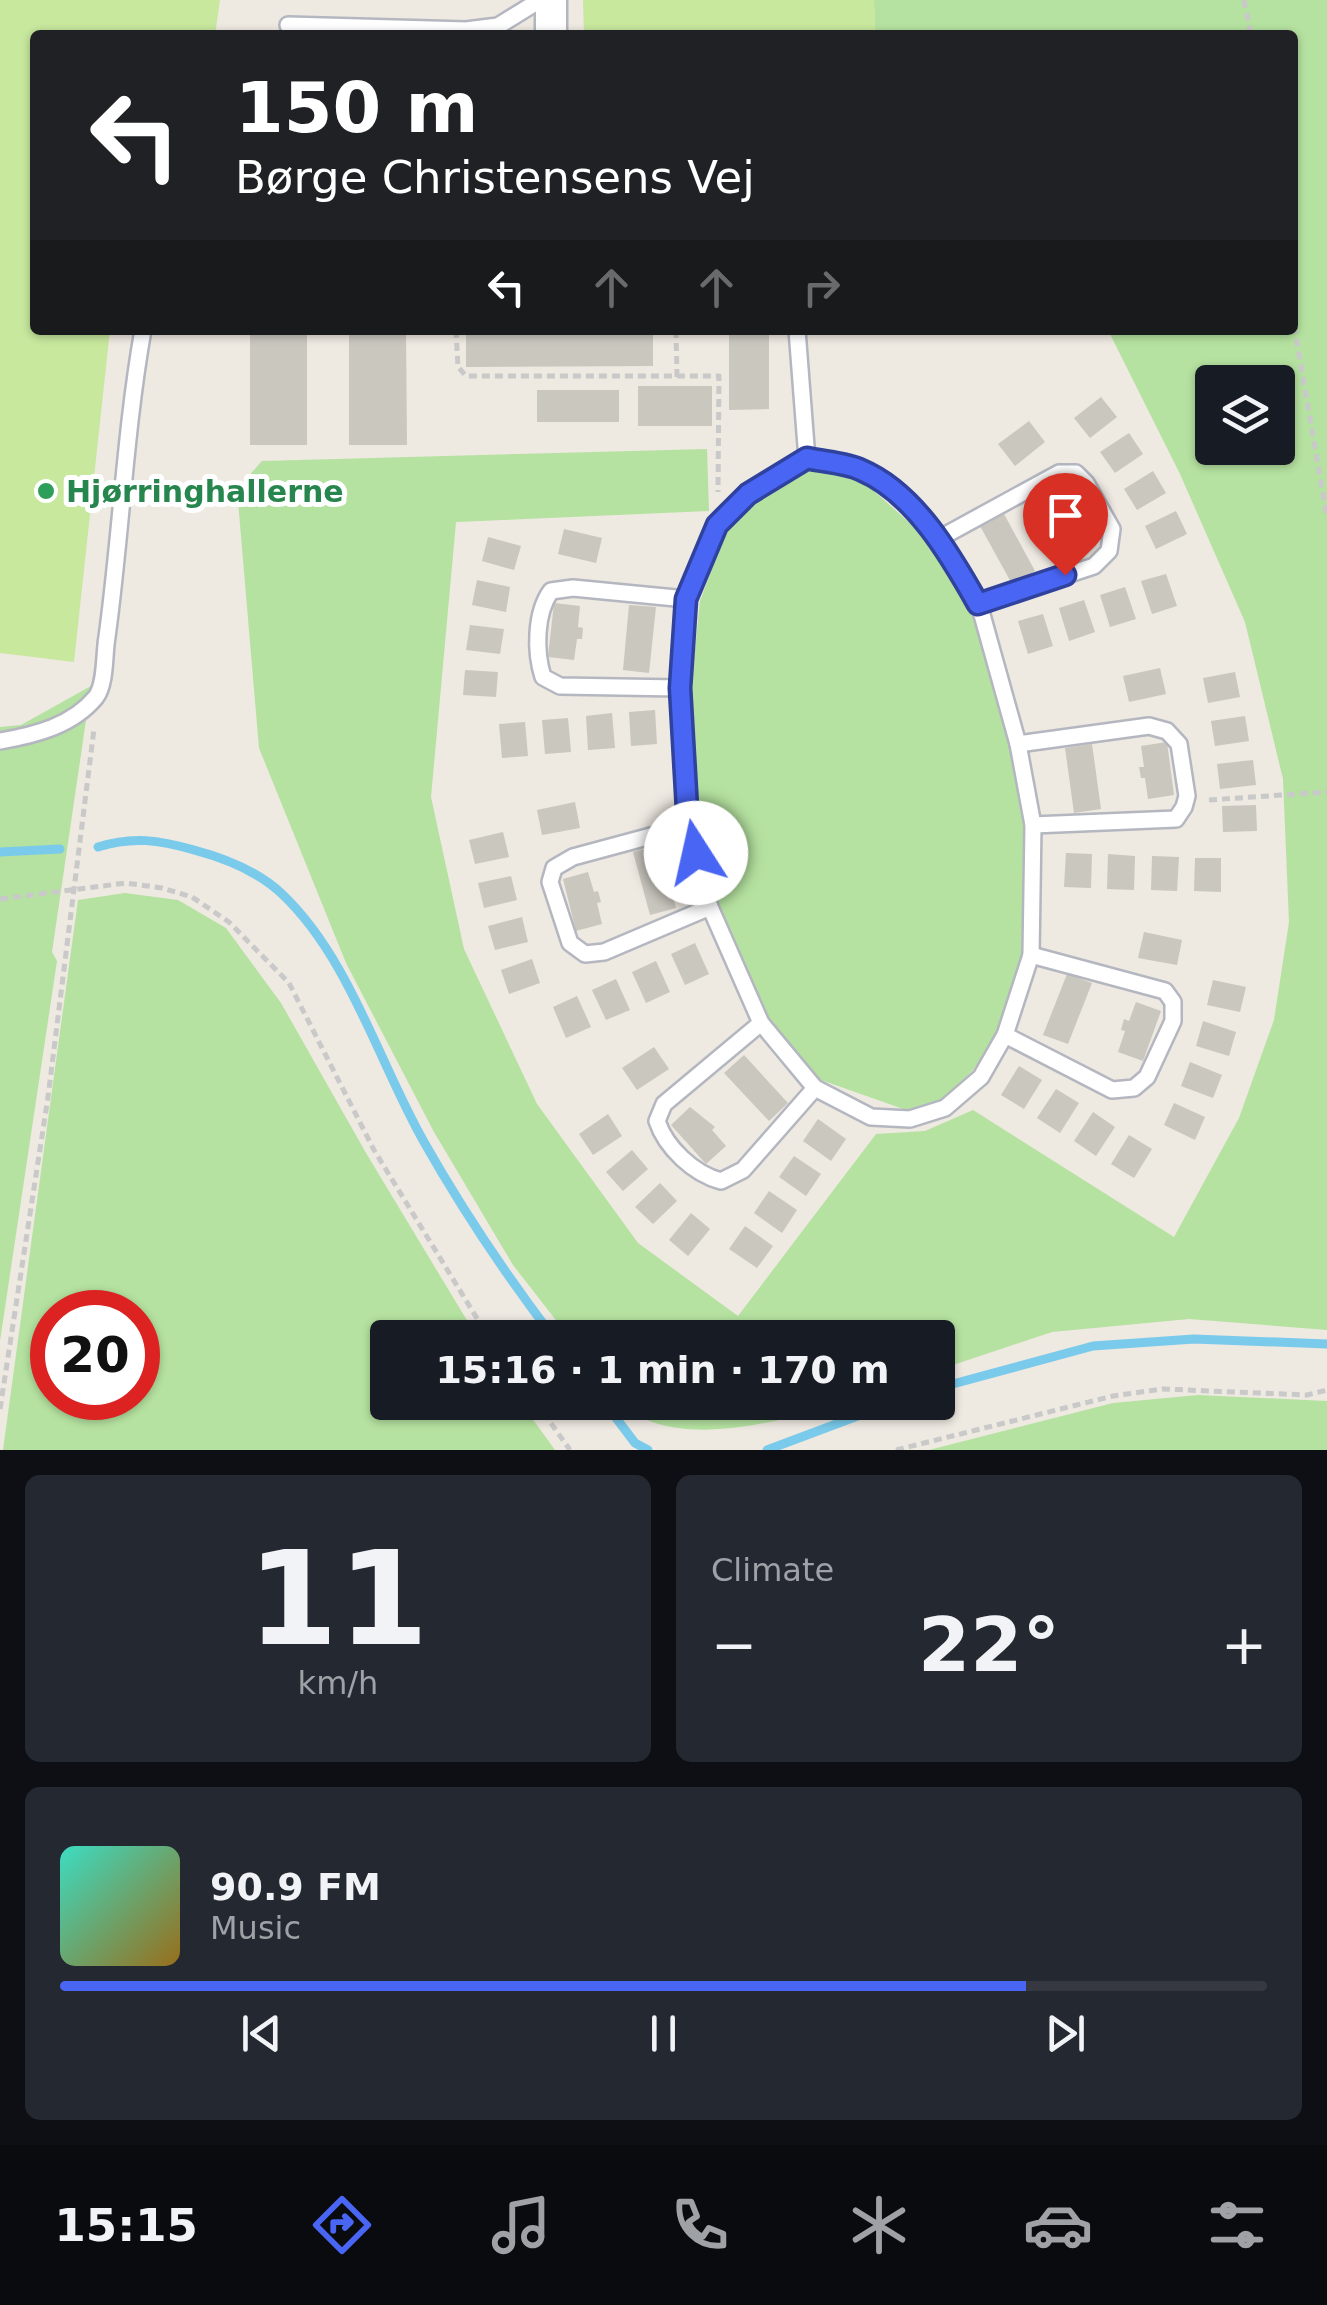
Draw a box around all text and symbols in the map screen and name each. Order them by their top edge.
text: 150 m [235,67,478,149]
icon: left [70,70,200,200]
text: Børge Christensens Vej [235,151,755,204]
icon: left [479,260,534,315]
icon: ahead [584,260,639,315]
icon: ahead [689,260,744,315]
icon: right [794,260,849,315]
map controls [1195,365,1295,465]
button: layers [1195,365,1295,465]
pin [1023,473,1108,576]
place label: Hjørringhallerne [66,474,344,509]
marker: Hjørringhallerne [35,480,57,502]
icon: arrive [1038,488,1093,543]
position arrow [644,801,748,905]
speed limit sign: 20 [30,1290,160,1420]
text: 15:16 · 1 min · 170 m [435,1348,890,1392]
text: 11 [248,1523,428,1675]
text: Climate [711,1551,834,1589]
text: 22° [918,1601,1060,1689]
text: − [711,1613,757,1677]
text: + [1221,1613,1267,1677]
text: km/h [298,1664,378,1702]
text: 90.9 FM [210,1865,381,1909]
text: Music [210,1909,301,1947]
icon: previous [234,2006,289,2061]
icon: pause [636,2006,691,2061]
icon: next [1038,2006,1093,2061]
icon: directions [307,2190,377,2260]
icon: music [486,2190,556,2260]
icon: phone [665,2190,735,2260]
icon: climate [844,2190,914,2260]
icon: car [1023,2190,1093,2260]
icon: filters [1202,2190,1272,2260]
text: 15:15 [55,2199,198,2252]

